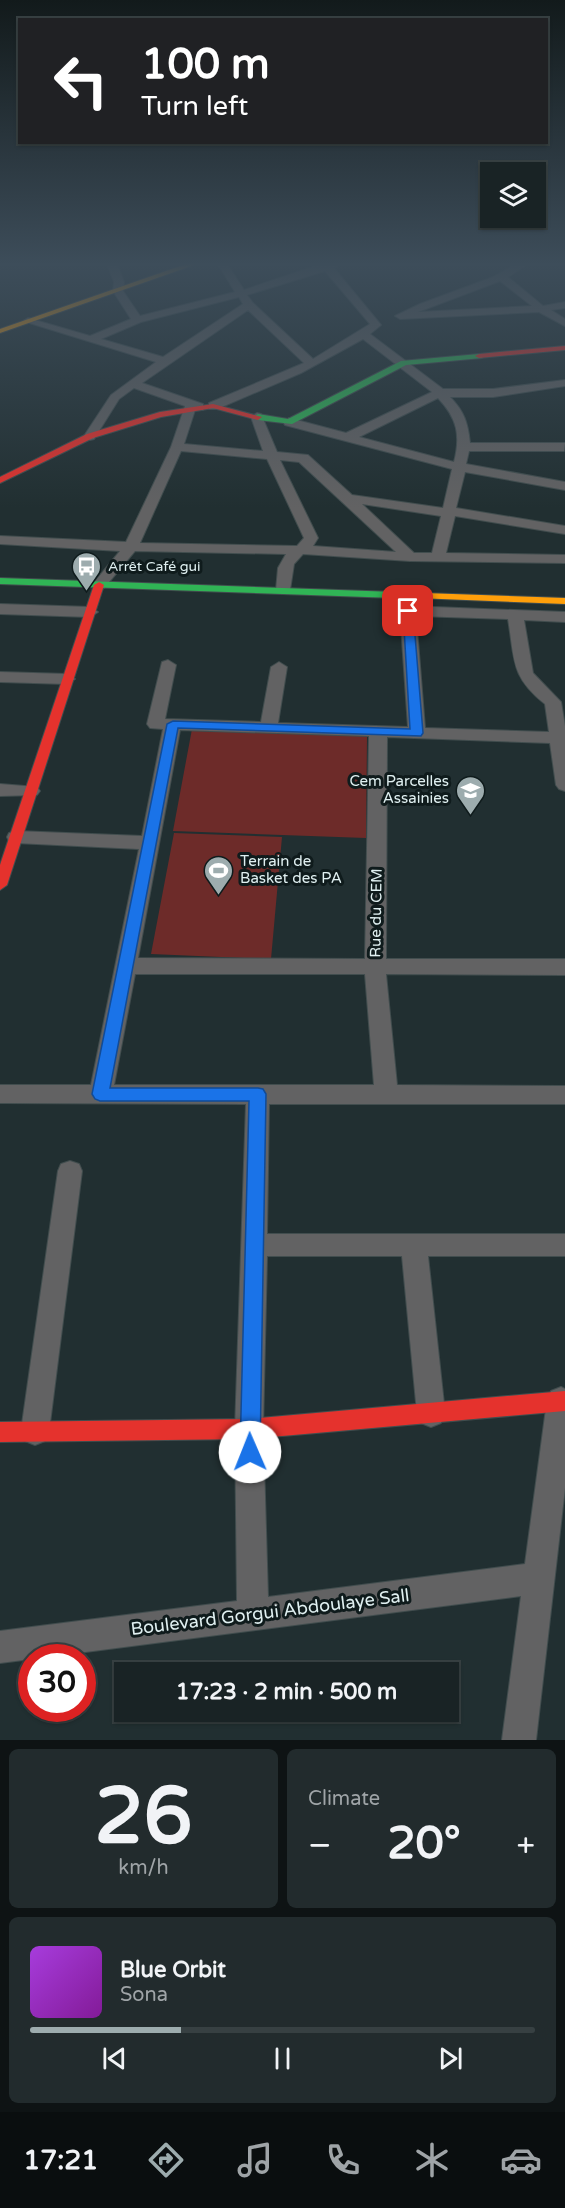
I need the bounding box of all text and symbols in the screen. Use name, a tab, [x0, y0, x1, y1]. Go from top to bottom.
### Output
text: 100 m	[141, 39, 270, 90]
icon: left	[42, 42, 120, 120]
text: Turn left	[141, 90, 248, 123]
map controls	[480, 162, 546, 228]
button: layers	[480, 162, 546, 228]
bus stop icon: Arrêt Café gui	[71, 550, 103, 592]
place label: Arrêt Café gui	[108, 558, 201, 575]
pin	[382, 585, 433, 636]
icon: arrive	[391, 594, 424, 627]
place label: Cem Parcelles Assainies	[349, 772, 449, 807]
school or university icon: Cem Parcelles Assainies	[454, 774, 486, 816]
place label: Terrain de Basket des PA	[240, 852, 342, 887]
sports icon: Terrain de Basket des PA	[203, 854, 235, 896]
street label: Rue du CEM	[366, 868, 386, 958]
position arrow	[218, 1420, 282, 1484]
street label: Boulevard Gorgui Abdoulaye Sall	[129, 1584, 411, 1640]
speed limit sign: 30	[18, 1644, 96, 1722]
text: 17:23 · 2 min · 500 m	[176, 1679, 397, 1705]
text: 26	[95, 1770, 192, 1864]
text: Climate	[308, 1787, 380, 1811]
text: 20°	[387, 1817, 461, 1871]
text: −	[308, 1826, 332, 1865]
text: +	[516, 1826, 535, 1865]
text: km/h	[118, 1856, 169, 1880]
text: Blue Orbit	[120, 1957, 226, 1983]
text: Sona	[120, 1983, 168, 2007]
icon: previous	[98, 2042, 131, 2075]
icon: pause	[266, 2042, 299, 2075]
icon: next	[434, 2042, 467, 2075]
icon: directions	[145, 2139, 187, 2181]
icon: music	[234, 2139, 276, 2181]
icon: phone	[322, 2139, 364, 2181]
icon: climate	[411, 2139, 453, 2181]
icon: car	[500, 2139, 542, 2181]
text: 17:21	[23, 2144, 98, 2177]

